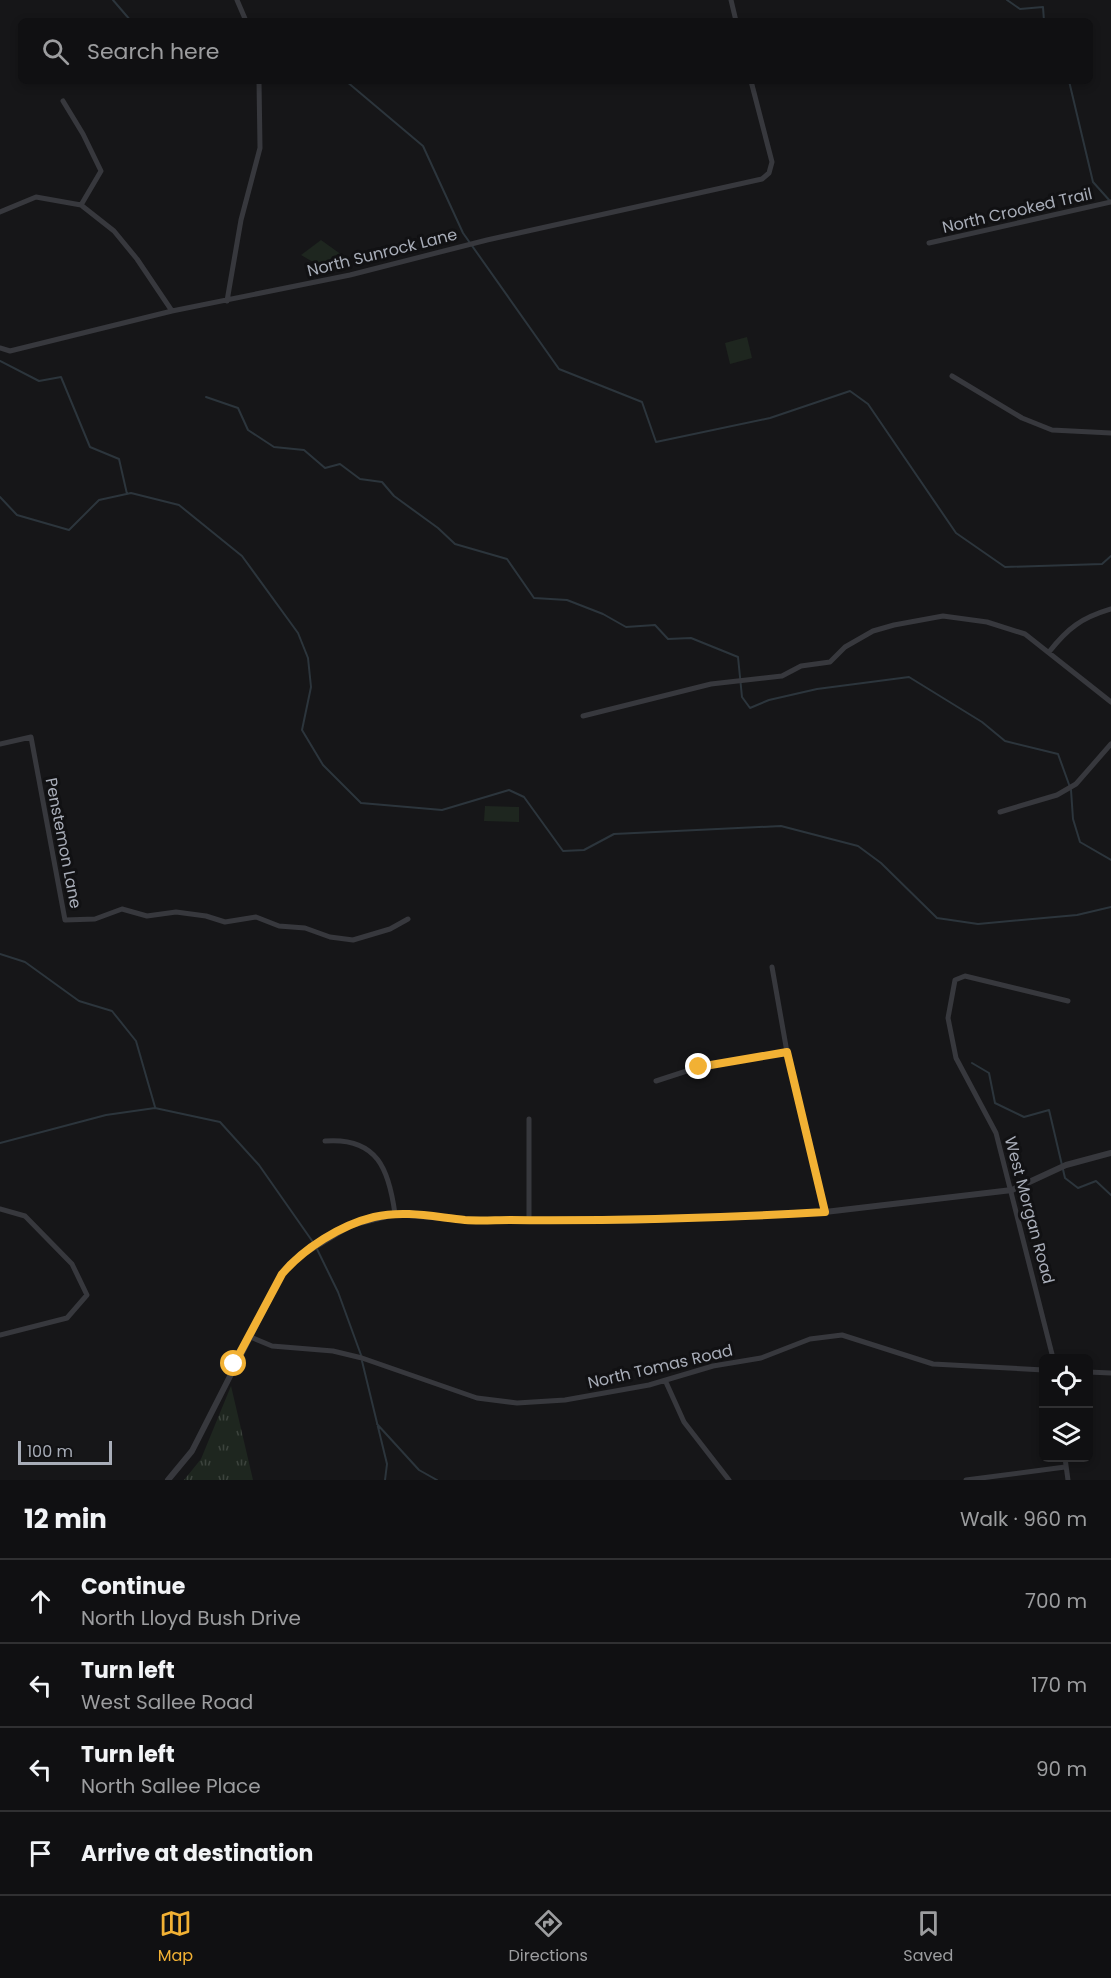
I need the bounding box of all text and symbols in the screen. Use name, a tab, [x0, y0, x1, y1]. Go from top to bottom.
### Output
search box	[18, 18, 1093, 84]
icon: search	[39, 35, 72, 68]
text: Search here	[87, 36, 220, 67]
street label: North Crooked Trail	[940, 182, 1094, 239]
street label: North Sunrock Lane	[305, 223, 460, 282]
street label: Penstemon Lane	[40, 776, 87, 910]
route end	[685, 1053, 711, 1079]
street label: West Morgan Road	[999, 1134, 1060, 1286]
street label: North Tomas Road	[585, 1339, 735, 1394]
route start	[220, 1350, 246, 1376]
map controls	[1039, 1354, 1093, 1462]
button: locate	[1039, 1354, 1093, 1408]
button: layers	[1039, 1408, 1093, 1462]
scale bar	[18, 1438, 112, 1466]
text: 100 m	[27, 1440, 73, 1463]
text: 12 min	[24, 1501, 107, 1537]
text: Walk · 960 m	[960, 1505, 1087, 1533]
text: Continue	[81, 1571, 185, 1602]
icon: ahead	[24, 1585, 57, 1618]
text: 700 m	[1025, 1587, 1087, 1615]
text: North Lloyd Bush Drive	[81, 1604, 301, 1632]
text: Turn left	[81, 1655, 175, 1686]
icon: left	[24, 1669, 57, 1702]
text: 170 m	[1031, 1671, 1087, 1699]
text: West Sallee Road	[81, 1688, 253, 1716]
text: Turn left	[81, 1739, 175, 1770]
icon: left	[24, 1753, 57, 1786]
text: 90 m	[1036, 1755, 1087, 1783]
text: North Sallee Place	[81, 1772, 261, 1800]
icon: arrive	[24, 1837, 57, 1870]
text: Arrive at destination	[81, 1838, 313, 1869]
tab: Map	[158, 1907, 193, 1968]
tab: Directions	[509, 1907, 588, 1968]
tab: Saved	[903, 1907, 953, 1968]

